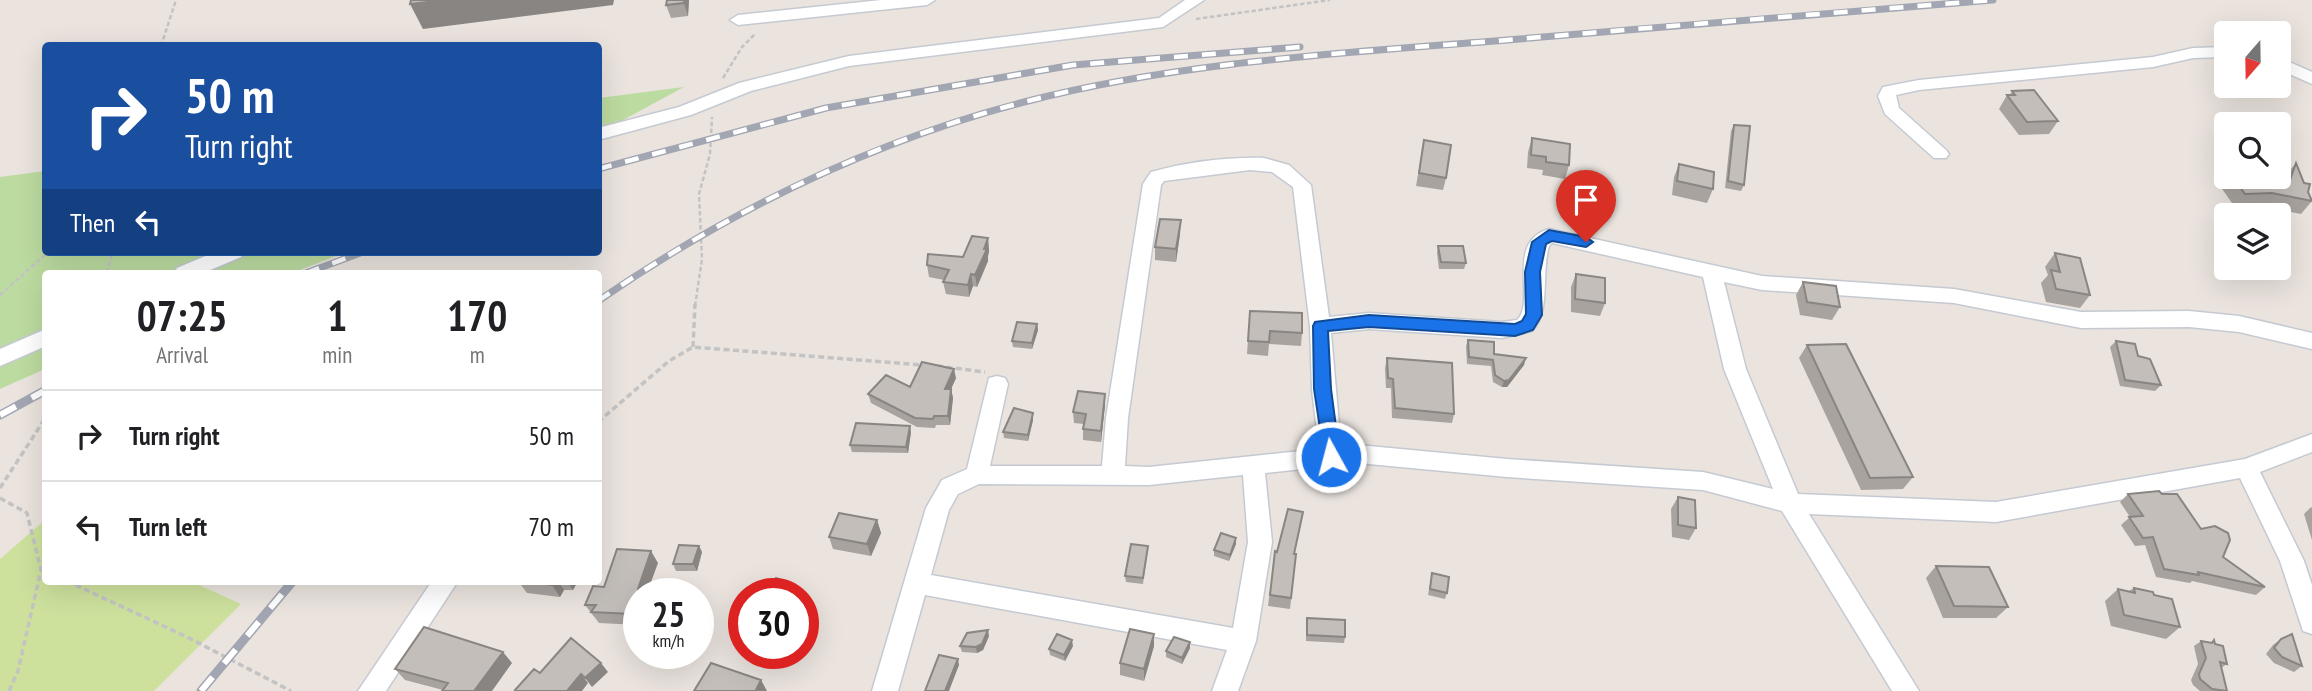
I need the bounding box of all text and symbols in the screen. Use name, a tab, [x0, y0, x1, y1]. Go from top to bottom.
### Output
north arrow	[2214, 21, 2291, 98]
map controls	[2214, 21, 2291, 280]
text: 50 m	[185, 63, 274, 127]
icon: right	[70, 70, 161, 161]
button: search	[2214, 112, 2291, 189]
text: Turn right	[185, 125, 293, 167]
pin	[1556, 170, 1616, 242]
icon: arrive	[1567, 181, 1605, 219]
icon: left	[129, 203, 167, 241]
button: layers	[2214, 203, 2291, 280]
text: Then	[70, 206, 115, 239]
text: 07:25	[137, 288, 228, 343]
text: 1	[327, 288, 347, 343]
text: 170	[447, 288, 507, 343]
text: Arrival	[156, 340, 208, 369]
text: min	[322, 340, 352, 369]
text: m	[470, 340, 485, 369]
icon: right	[70, 417, 108, 455]
text: Turn right	[129, 419, 220, 452]
text: 50 m	[528, 419, 574, 452]
position arrow	[1294, 420, 1368, 494]
icon: left	[70, 508, 108, 546]
text: Turn left	[129, 510, 207, 543]
text: 70 m	[528, 510, 574, 543]
speed limit sign: 30	[728, 578, 819, 669]
text: 25	[652, 591, 685, 637]
text: km/h	[653, 629, 684, 652]

